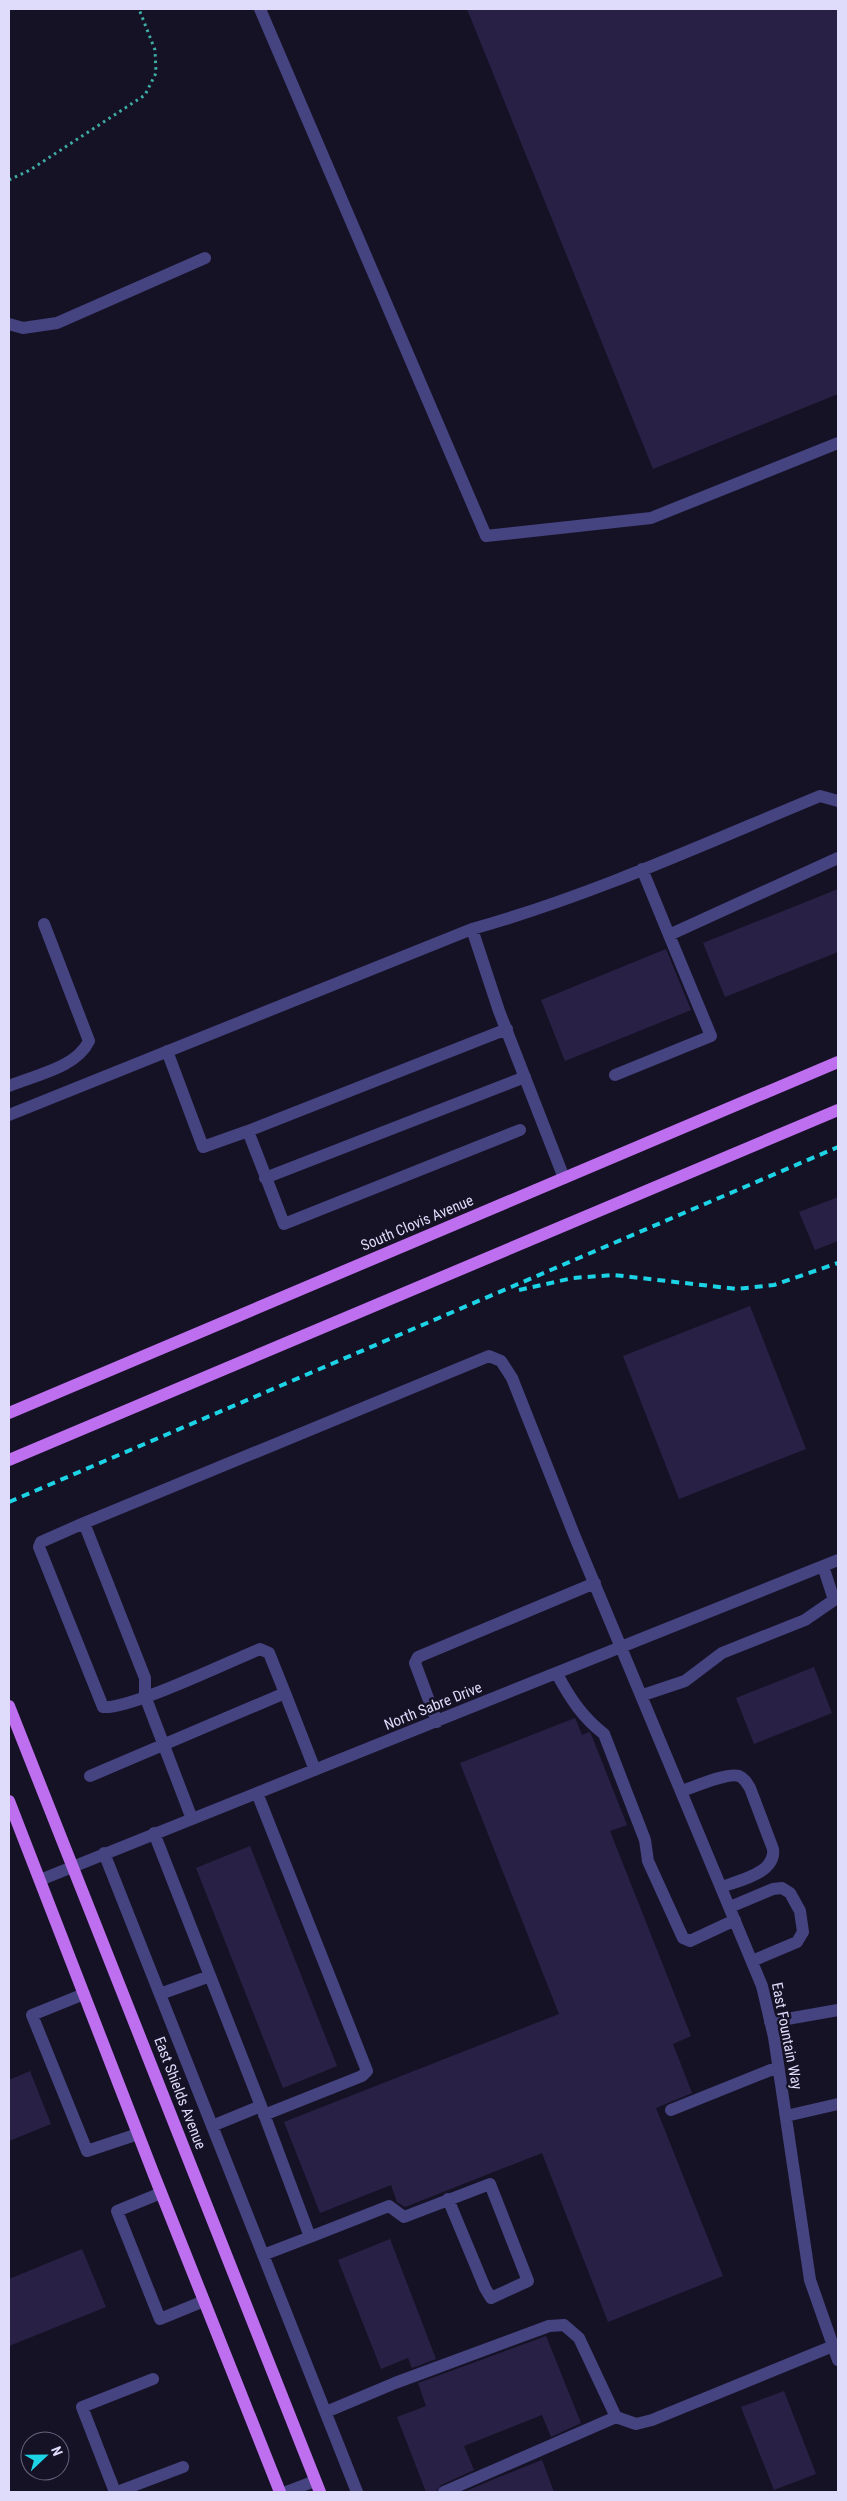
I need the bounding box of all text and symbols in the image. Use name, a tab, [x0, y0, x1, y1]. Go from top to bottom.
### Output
street label: South Clovis Avenue	[358, 1191, 476, 1255]
street label: North Sabre Drive	[381, 1678, 485, 1734]
street label: East Fountain Way	[768, 1981, 806, 2091]
street label: East Shields Avenue	[150, 2034, 210, 2152]
north arrow	[20, 2431, 70, 2481]
text: N	[48, 2444, 66, 2458]

